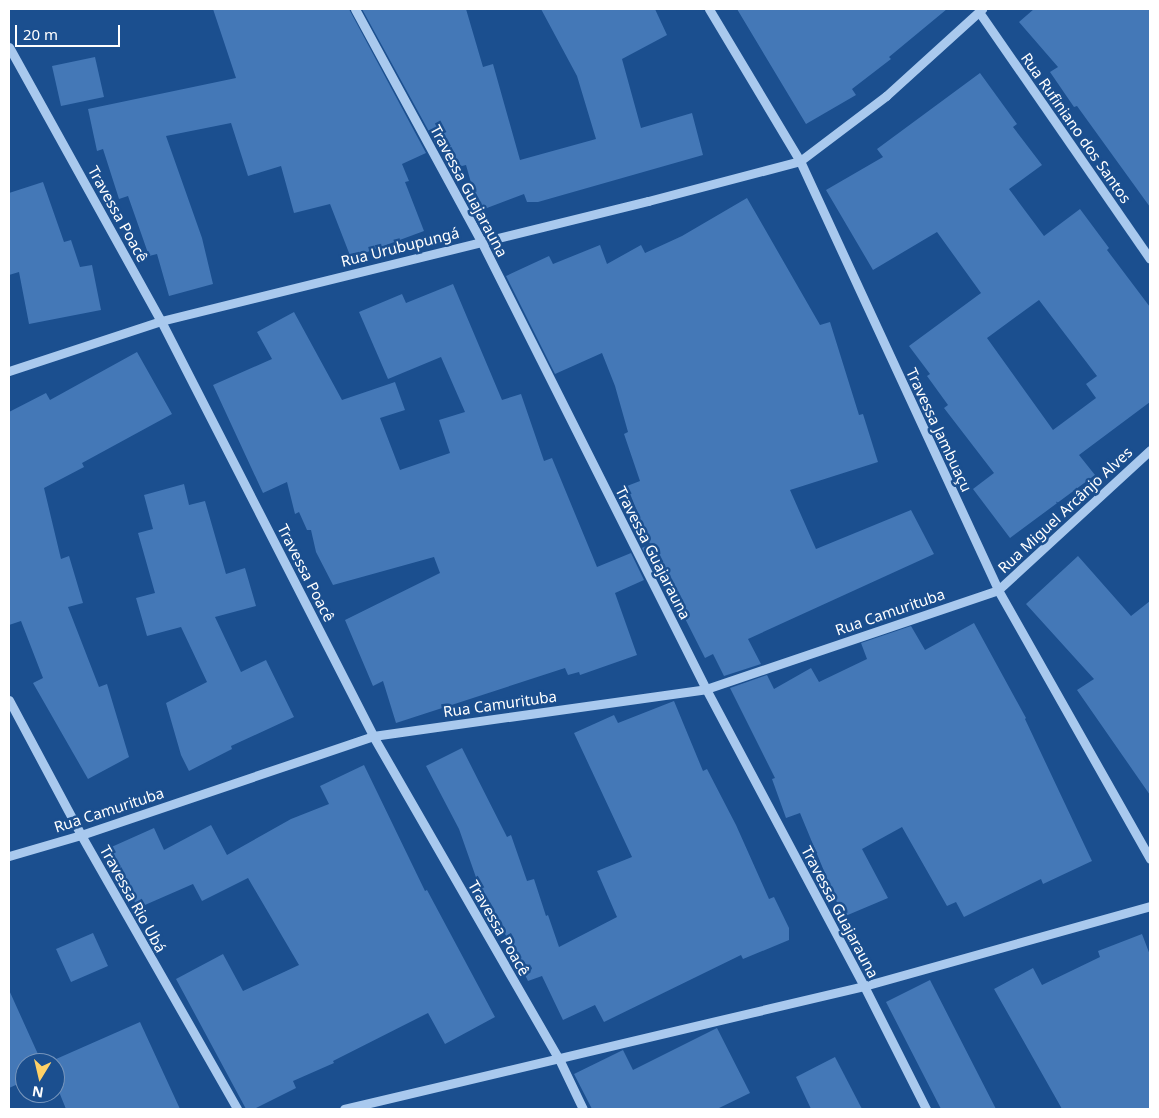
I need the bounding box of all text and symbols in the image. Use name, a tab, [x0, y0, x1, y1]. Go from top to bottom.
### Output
scale bar	[18, 15, 122, 47]
text: 20 m	[23, 24, 58, 44]
street label: Rua Rufiniano dos Santos	[1017, 49, 1135, 207]
street label: Travessa Guajarauna	[427, 122, 511, 260]
street label: Travessa Poacê	[84, 163, 152, 265]
street label: Rua Urubupungá	[339, 224, 461, 270]
street label: Travessa Jambuaçu	[902, 365, 976, 495]
street label: Rua Miguel Arcânjo Alves	[994, 443, 1136, 577]
street label: Travessa Guajarauna	[612, 484, 694, 622]
street label: Travessa Poacê	[274, 521, 338, 625]
street label: Rua Camurituba	[833, 585, 947, 639]
street label: Rua Camurituba	[442, 687, 558, 721]
street label: Rua Camurituba	[52, 784, 166, 836]
street label: Travessa Rio Ubá	[96, 842, 170, 956]
street label: Travessa Guajarauna	[798, 843, 882, 981]
street label: Travessa Poacê	[464, 877, 534, 979]
north arrow	[15, 1053, 65, 1103]
text: N	[31, 1082, 45, 1103]

